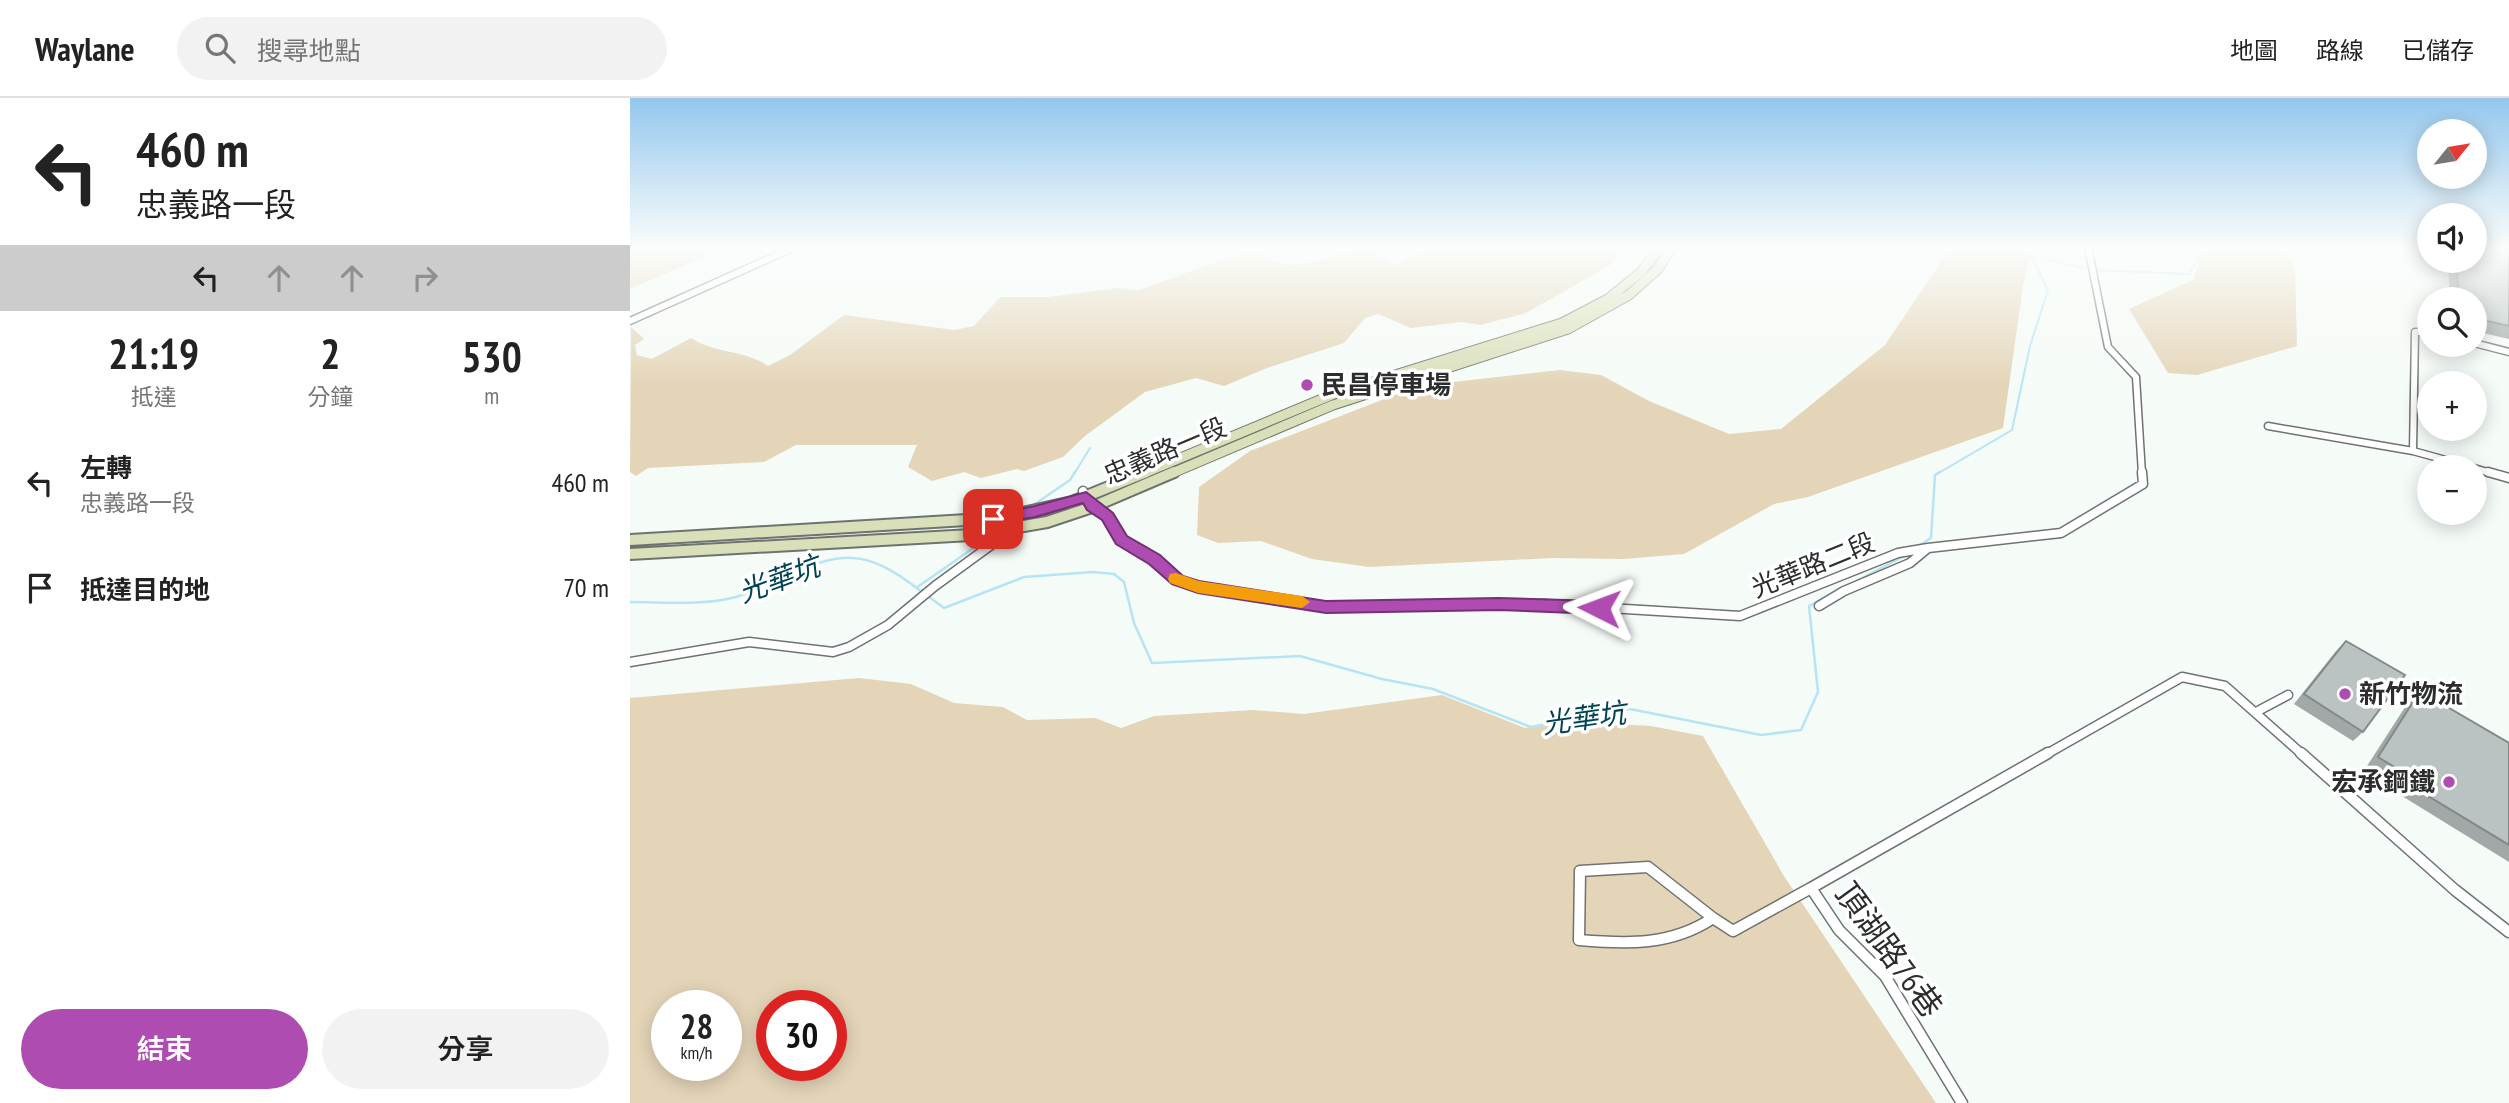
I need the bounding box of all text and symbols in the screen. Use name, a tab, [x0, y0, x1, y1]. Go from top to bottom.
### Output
search box	[177, 17, 667, 80]
text: Waylane	[35, 27, 135, 70]
icon: search	[201, 29, 239, 67]
text: 搜尋地點	[257, 34, 361, 67]
text: 地圖	[2230, 35, 2278, 66]
text: 路線	[2316, 35, 2364, 66]
text: 已儲存	[2402, 35, 2474, 66]
text: 460 m	[136, 117, 249, 181]
north arrow	[2417, 119, 2487, 189]
map controls	[2417, 119, 2487, 525]
icon: left	[21, 126, 112, 217]
text: 忠義路一段	[136, 183, 296, 225]
button: sound	[2417, 203, 2487, 273]
icon: left	[187, 259, 225, 297]
icon: ahead	[260, 259, 298, 297]
icon: ahead	[333, 259, 371, 297]
icon: right	[406, 259, 444, 297]
button: search	[2417, 287, 2487, 357]
text: 21:19	[108, 326, 199, 381]
text: 2	[320, 326, 340, 381]
text: 530	[462, 329, 522, 384]
place label: 民昌停車場	[1321, 368, 1451, 401]
button: +	[2417, 371, 2487, 441]
marker: 民昌停車場	[1299, 377, 1315, 393]
text: m	[484, 381, 499, 410]
text: 抵達	[131, 382, 177, 411]
text: 分鐘	[307, 382, 353, 411]
street label: 忠義路一段	[1099, 410, 1231, 491]
text: 左轉	[80, 451, 132, 484]
button: −	[2417, 455, 2487, 525]
icon: left	[21, 464, 59, 502]
text: 460 m	[551, 466, 609, 499]
text: 忠義路一段	[80, 488, 195, 517]
pin	[963, 489, 1023, 549]
icon: arrive	[974, 500, 1012, 538]
street label: 光華路二段	[1746, 525, 1879, 604]
water label: 光華坑	[733, 545, 828, 610]
icon: arrive	[21, 569, 59, 607]
text: 70 m	[563, 571, 609, 604]
position arrow	[1562, 571, 1636, 645]
text: 抵達目的地	[80, 573, 210, 606]
place label: 新竹物流	[2359, 677, 2463, 710]
marker: 新竹物流	[2337, 686, 2353, 702]
water label: 光華坑	[1540, 693, 1632, 742]
place label: 宏承鋼鐵	[2331, 765, 2435, 798]
marker: 宏承鋼鐵	[2441, 774, 2457, 790]
street label: 頂湖路76巷	[1827, 874, 1953, 1025]
speed limit sign: 30	[756, 990, 847, 1081]
text: 28	[680, 1003, 713, 1049]
button: 結束	[21, 1009, 308, 1089]
button: 分享	[322, 1009, 609, 1089]
text: km/h	[681, 1041, 712, 1064]

